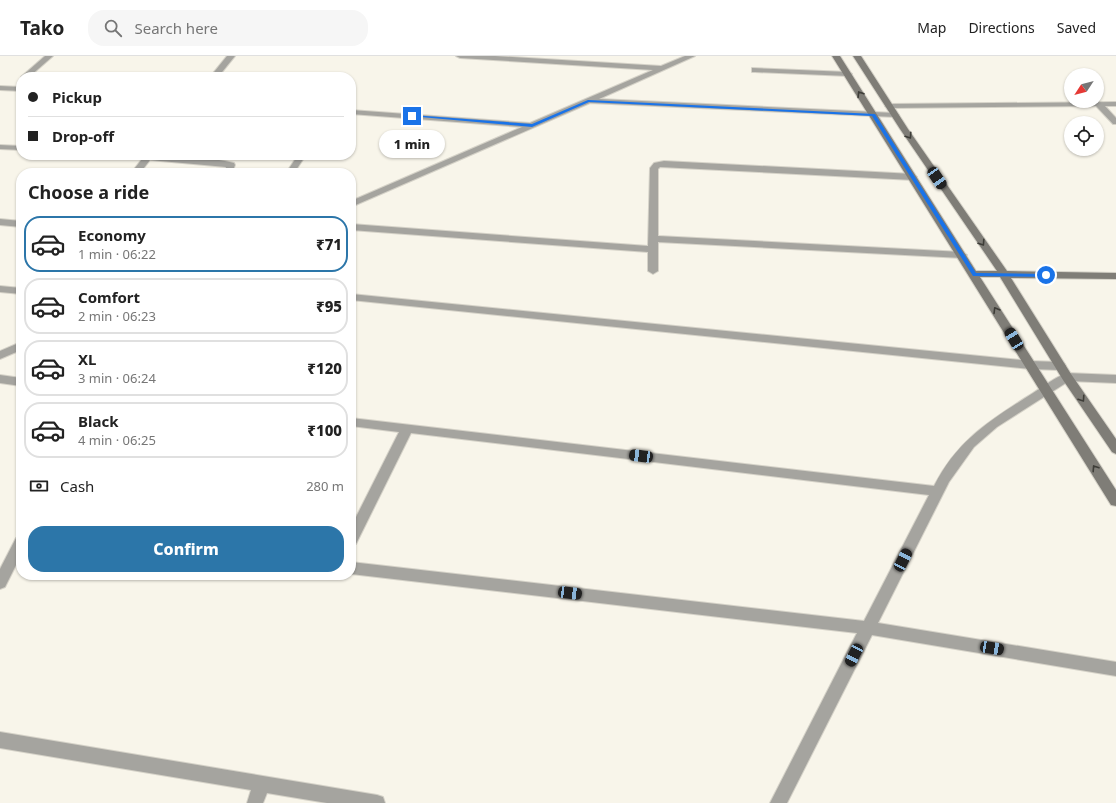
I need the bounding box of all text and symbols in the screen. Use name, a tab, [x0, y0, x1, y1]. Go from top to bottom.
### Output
search box	[88, 10, 368, 46]
text: Tako	[20, 15, 64, 41]
icon: search	[102, 17, 124, 39]
text: Search here	[134, 18, 218, 38]
text: Map	[917, 18, 946, 37]
text: Directions	[968, 18, 1035, 37]
text: Saved	[1057, 18, 1096, 37]
north arrow	[1064, 68, 1104, 108]
map controls	[1064, 68, 1104, 156]
text: Pickup	[52, 87, 102, 107]
one-way arrow	[858, 91, 865, 98]
route end	[403, 107, 421, 125]
button: locate	[1064, 116, 1104, 156]
text: Drop-off	[52, 126, 114, 146]
callout: 1 min	[379, 130, 445, 158]
one-way arrow	[904, 131, 911, 138]
text: 1 min	[394, 135, 430, 153]
car	[925, 165, 949, 191]
text: Choose a ride	[28, 180, 149, 204]
text: Economy	[78, 225, 146, 245]
icon: car	[30, 226, 66, 262]
text: ₹71	[316, 234, 342, 254]
one-way arrow	[977, 239, 985, 246]
text: 1 min · 06:22	[78, 245, 156, 263]
route start	[1037, 266, 1055, 284]
text: Comfort	[78, 287, 140, 307]
icon: car	[30, 288, 66, 324]
text: ₹95	[316, 296, 342, 316]
text: 2 min · 06:23	[78, 307, 156, 325]
one-way arrow	[994, 307, 1001, 314]
car	[1003, 326, 1025, 352]
text: XL	[78, 349, 96, 369]
icon: car	[30, 350, 66, 386]
text: ₹120	[307, 358, 342, 378]
text: 3 min · 06:24	[78, 369, 156, 387]
one-way arrow	[1078, 395, 1085, 402]
text: Black	[78, 411, 118, 431]
icon: car	[30, 412, 66, 448]
text: ₹100	[307, 420, 342, 440]
text: 4 min · 06:25	[78, 431, 156, 449]
car	[628, 449, 654, 463]
one-way arrow	[1092, 465, 1100, 472]
icon: cash	[28, 475, 50, 497]
text: Cash	[60, 476, 94, 496]
text: 280 m	[306, 477, 344, 495]
button: Confirm	[28, 526, 344, 572]
car	[892, 547, 914, 573]
car	[557, 586, 583, 600]
car	[979, 640, 1005, 656]
car	[843, 642, 865, 668]

